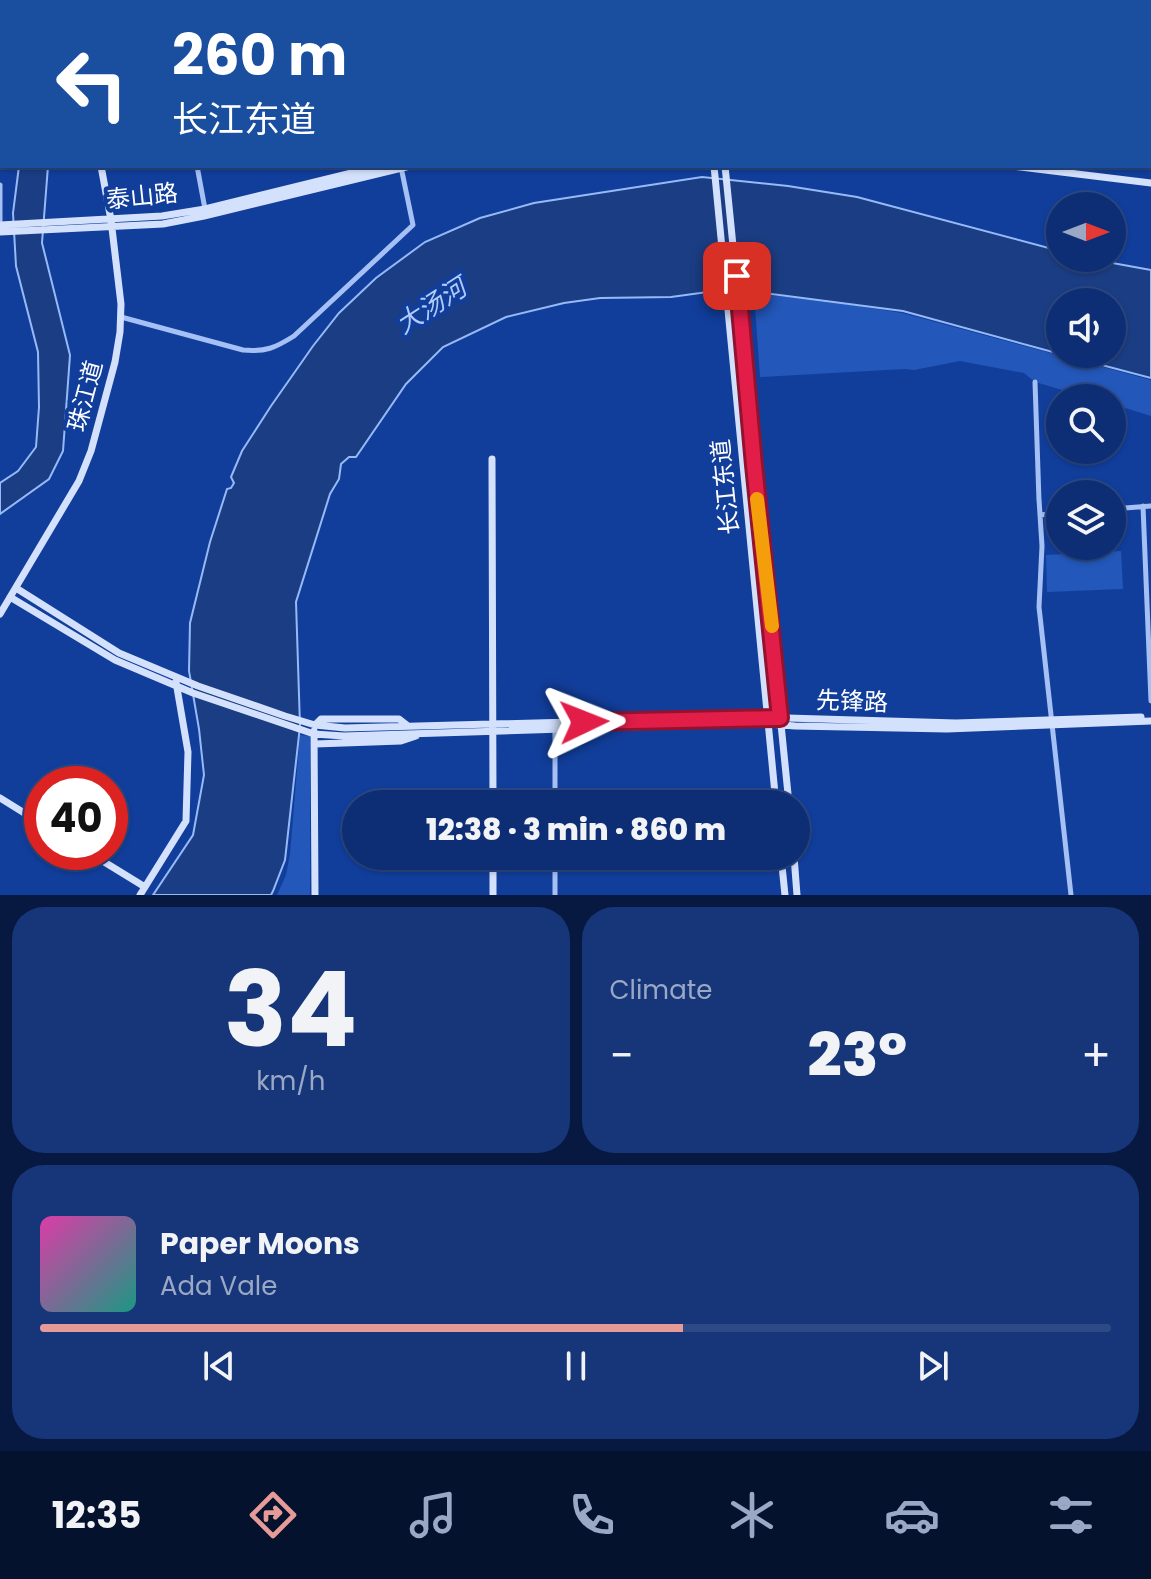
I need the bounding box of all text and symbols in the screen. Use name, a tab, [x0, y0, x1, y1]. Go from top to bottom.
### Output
text: 260 m	[172, 16, 347, 95]
icon: left	[40, 32, 144, 136]
text: 长江东道	[172, 94, 316, 145]
street label: 泰山路	[104, 176, 180, 216]
north arrow	[1046, 192, 1126, 272]
map controls	[1046, 192, 1126, 560]
pin	[703, 242, 771, 310]
icon: arrive	[715, 254, 759, 298]
water label: 大汤河	[388, 267, 478, 342]
button: sound	[1046, 288, 1126, 368]
street label: 珠江道	[60, 357, 110, 435]
button: search	[1046, 384, 1126, 464]
street label: 长江东道	[704, 438, 746, 536]
button: layers	[1046, 480, 1126, 560]
position arrow	[542, 680, 626, 764]
street label: 先锋路	[815, 683, 889, 719]
speed limit sign: 40	[24, 766, 128, 870]
text: 12:38 · 3 min · 860 m	[426, 808, 726, 851]
text: 34	[224, 937, 357, 1082]
text: Climate	[610, 972, 712, 1008]
text: 23°	[808, 1013, 907, 1097]
text: −	[610, 1025, 634, 1086]
text: +	[1081, 1025, 1111, 1086]
text: km/h	[256, 1063, 325, 1099]
text: Paper Moons	[160, 1222, 360, 1265]
text: Ada Vale	[160, 1268, 277, 1304]
icon: previous	[197, 1344, 241, 1388]
icon: pause	[554, 1344, 598, 1388]
icon: next	[911, 1344, 955, 1388]
icon: directions	[245, 1487, 301, 1543]
icon: music	[405, 1487, 461, 1543]
icon: phone	[564, 1487, 620, 1543]
icon: climate	[724, 1487, 780, 1543]
icon: car	[884, 1487, 940, 1543]
icon: filters	[1043, 1487, 1099, 1543]
text: 12:35	[52, 1490, 141, 1541]

